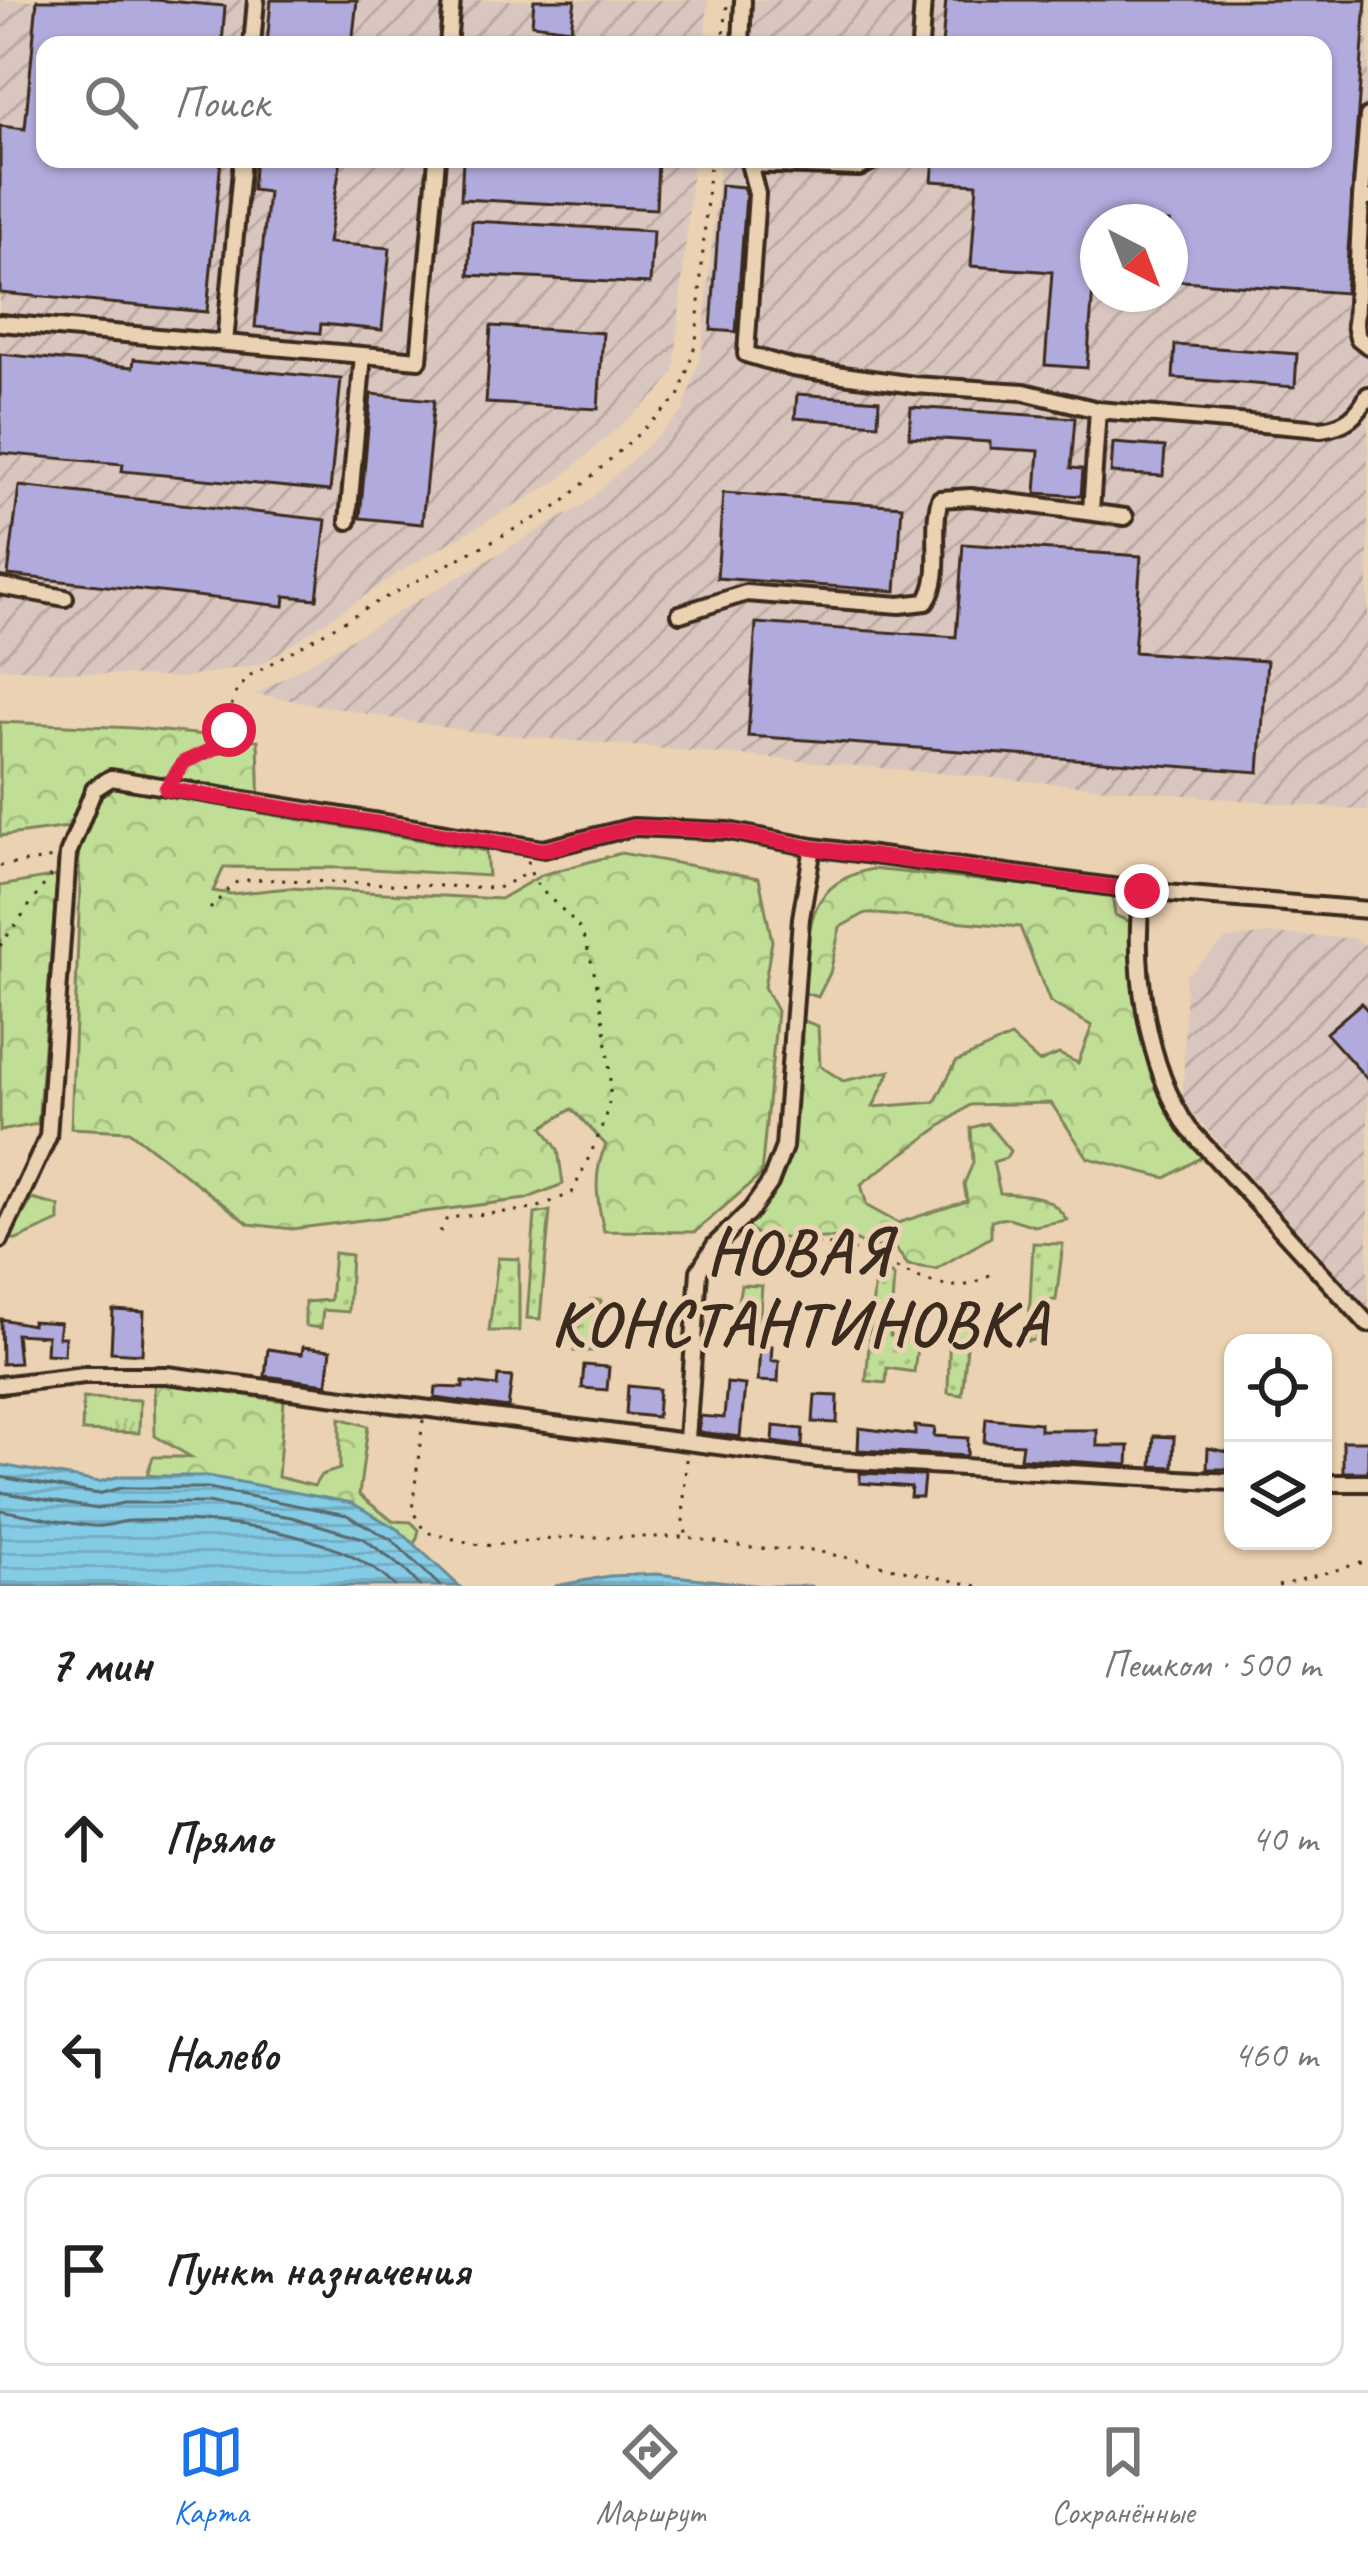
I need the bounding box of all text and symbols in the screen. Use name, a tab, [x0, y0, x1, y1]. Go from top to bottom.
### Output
search box	[36, 36, 1332, 168]
icon: search	[78, 69, 144, 135]
text: Поиск	[174, 74, 269, 131]
north arrow	[1080, 204, 1188, 312]
route start	[202, 703, 256, 757]
route end	[1115, 864, 1169, 918]
district label: НОВАЯ КОНСТАНТИНОВКА	[551, 1212, 1050, 1363]
map controls	[1224, 1334, 1332, 1550]
button: locate	[1224, 1334, 1332, 1442]
button: layers	[1224, 1442, 1332, 1550]
text: 7 мин	[48, 1632, 151, 1696]
text: Пешком · 500 m	[1102, 1640, 1320, 1689]
icon: ahead	[51, 1805, 117, 1871]
text: Прямо	[165, 1810, 272, 1867]
text: 40 m	[1251, 1814, 1317, 1863]
icon: left	[51, 2021, 117, 2087]
text: Налево	[165, 2026, 279, 2083]
text: 460 m	[1233, 2030, 1317, 2079]
icon: arrive	[51, 2237, 117, 2303]
text: Пункт назначения	[165, 2242, 470, 2299]
tab: Карта	[173, 2419, 249, 2533]
tab: Маршрут	[596, 2419, 705, 2533]
tab: Сохранённые	[1051, 2419, 1195, 2533]

